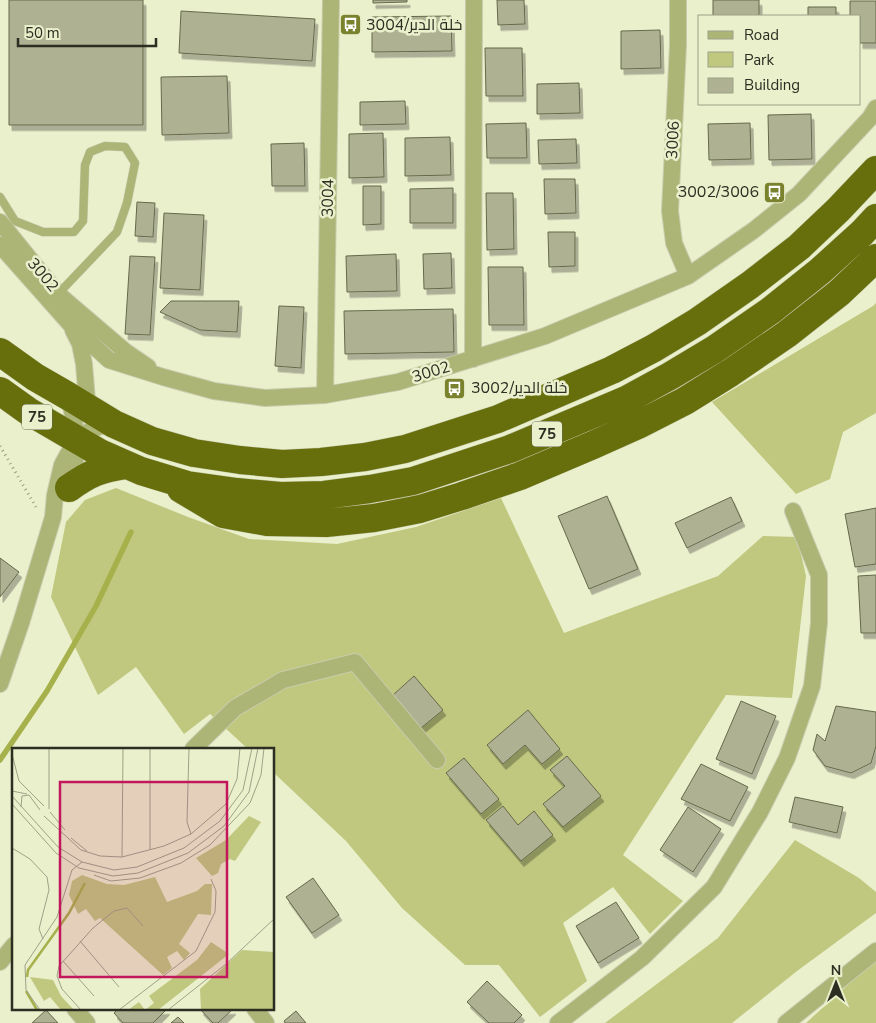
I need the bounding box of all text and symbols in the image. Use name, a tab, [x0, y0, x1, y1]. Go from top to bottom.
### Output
bus stop icon: خلة الدير/3004	[338, 13, 362, 37]
place label: خلة الدير/3004	[366, 14, 462, 36]
scale bar	[18, 15, 155, 47]
legend	[698, 15, 861, 105]
text: 50 m	[25, 23, 60, 43]
text: Road	[744, 25, 779, 45]
text: Park	[744, 50, 774, 70]
text: Building	[744, 75, 800, 95]
street label: 3006	[661, 120, 685, 160]
street label: 3004	[317, 178, 339, 217]
bus stop icon: 3002/3006	[763, 180, 787, 204]
place label: 3002/3006	[678, 181, 759, 203]
street label: 3002	[22, 253, 64, 297]
street label: 3002	[409, 356, 453, 388]
bus stop icon: خلة الدير/3002	[443, 376, 467, 400]
place label: خلة الدير/3002	[471, 377, 567, 399]
road number: 75	[22, 404, 52, 430]
road number: 75	[532, 422, 562, 446]
inset map	[12, 748, 275, 1010]
north arrow	[811, 958, 861, 1008]
text: N	[831, 961, 841, 980]

